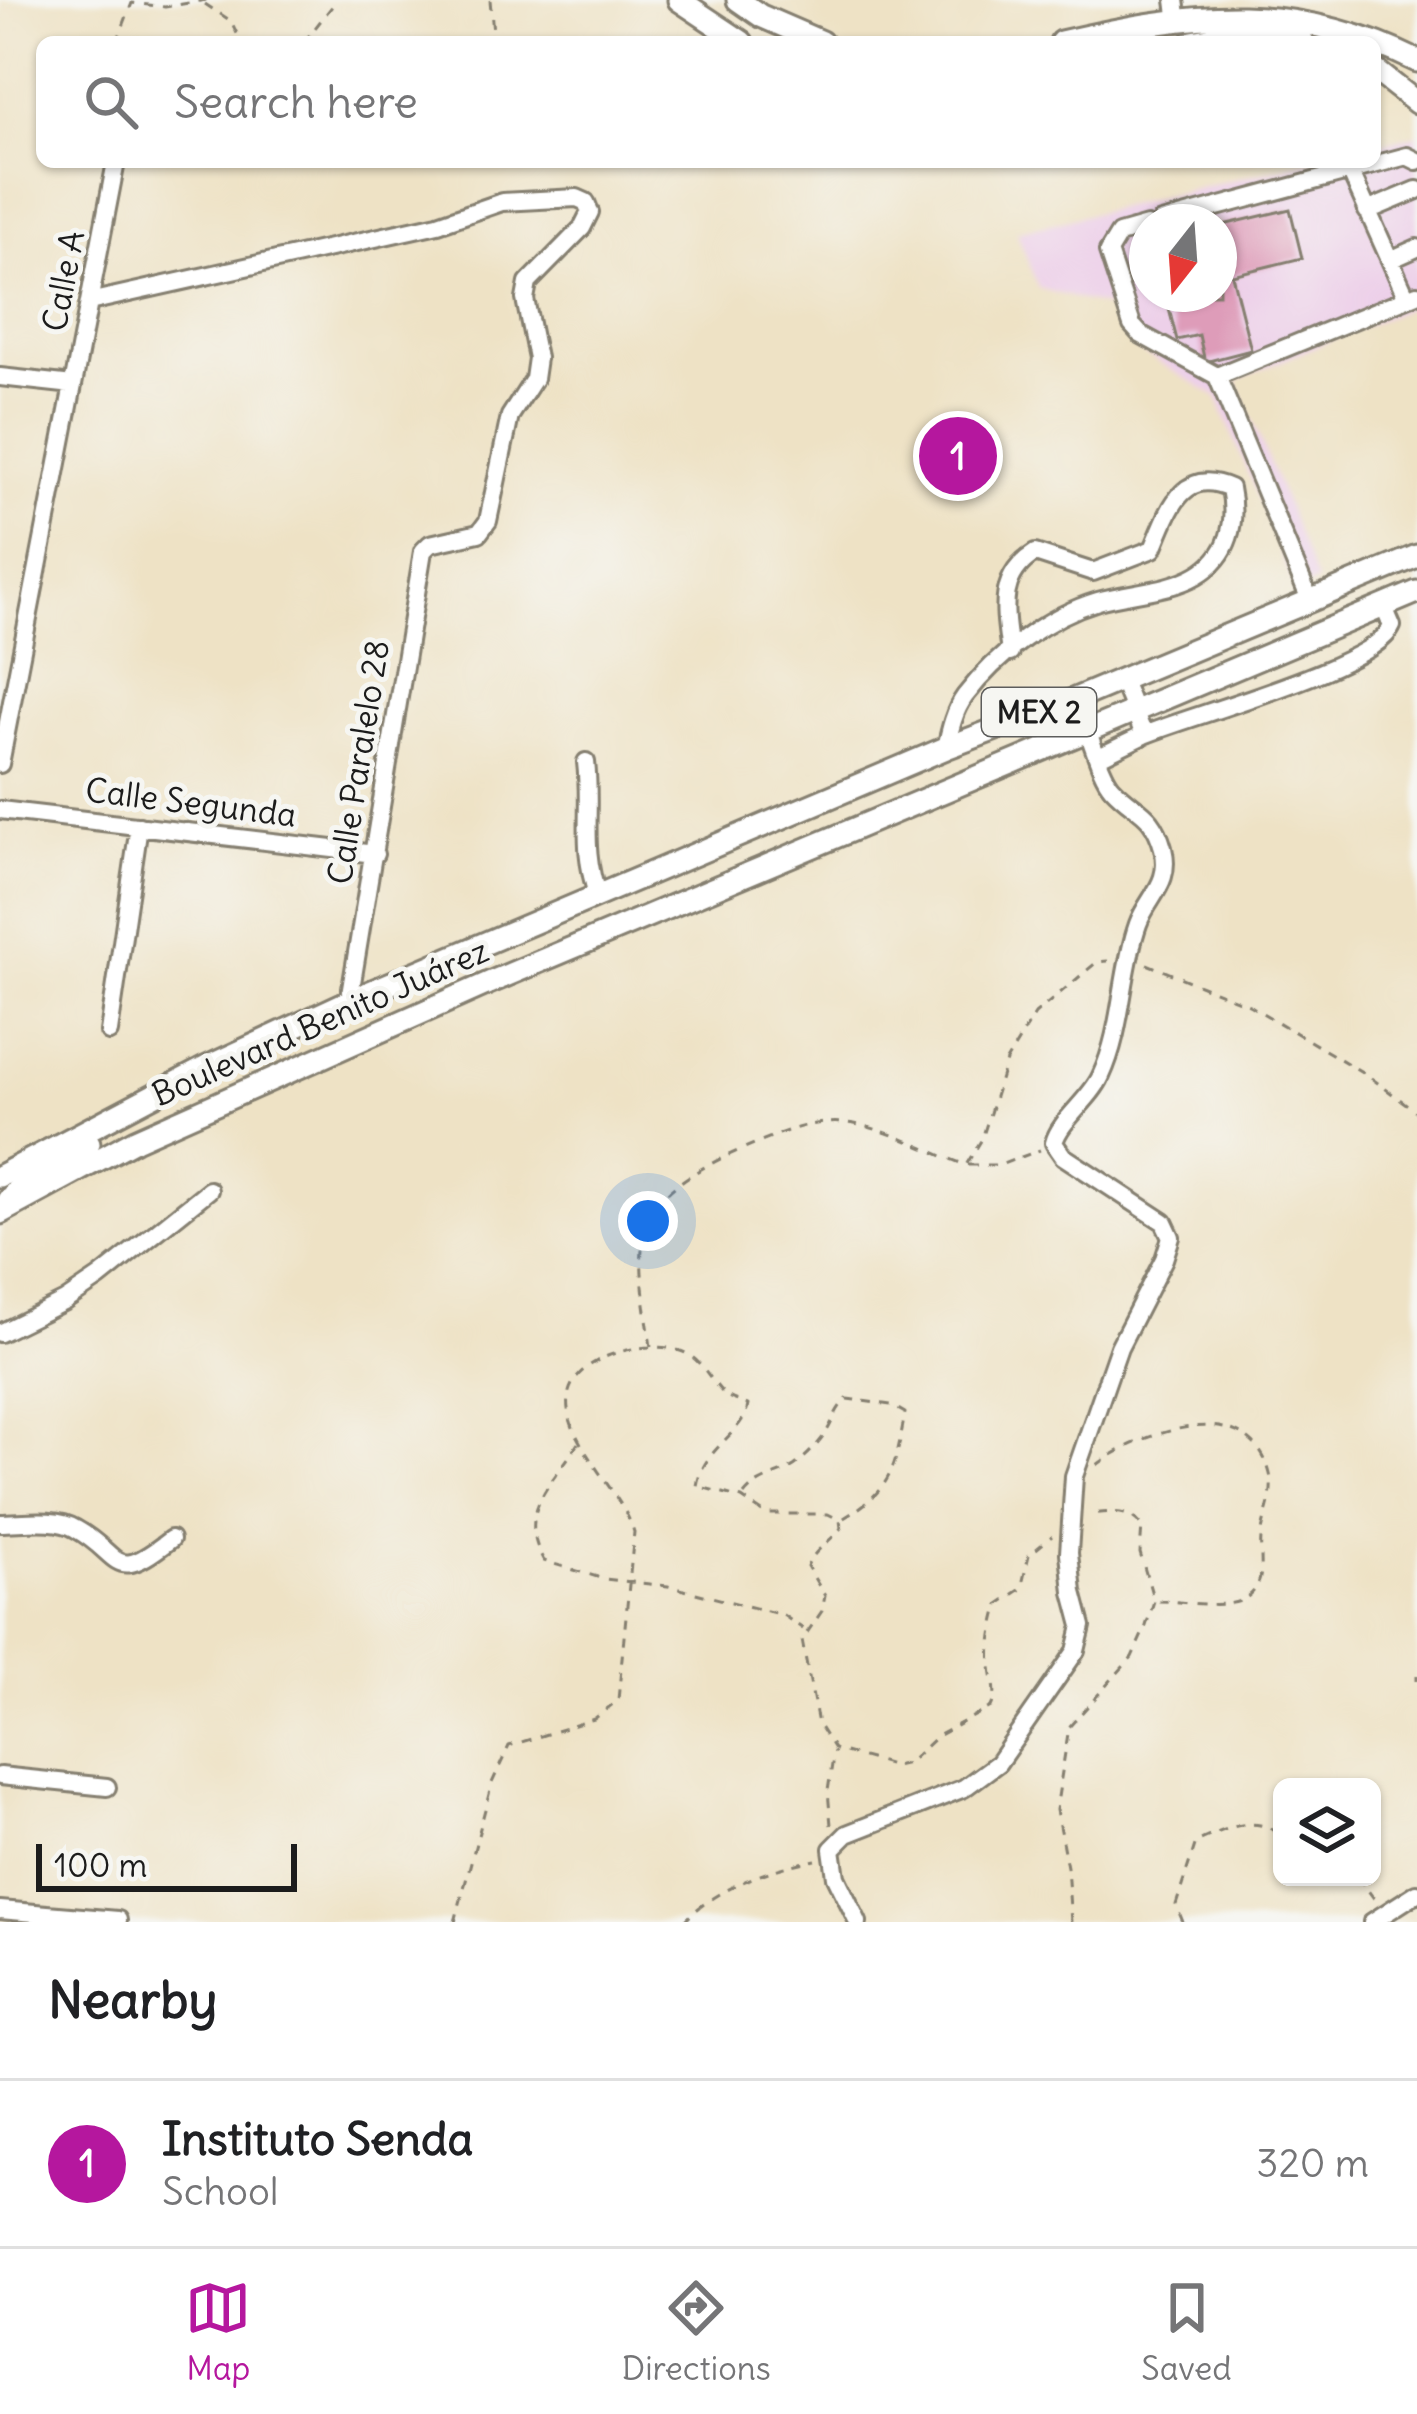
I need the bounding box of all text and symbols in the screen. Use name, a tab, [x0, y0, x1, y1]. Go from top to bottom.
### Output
search box	[36, 36, 1381, 168]
icon: search	[78, 69, 144, 135]
text: Search here	[174, 74, 418, 130]
north arrow	[1129, 204, 1237, 312]
street label: Calle A	[33, 227, 93, 335]
pin: 1	[919, 411, 997, 501]
street label: Calle Paralelo 28	[318, 637, 398, 887]
road number: MEX 2	[982, 688, 1096, 736]
street label: Calle Segunda	[83, 768, 299, 836]
street label: Boulevard Benito Juárez	[145, 929, 495, 1115]
your location	[618, 1191, 678, 1251]
map controls	[1273, 1778, 1381, 1886]
button: layers	[1273, 1778, 1381, 1886]
scale bar	[36, 1838, 297, 1891]
text: 100 m	[54, 1844, 147, 1886]
text: Nearby	[48, 1968, 217, 2032]
text: Instituto Senda	[162, 2111, 473, 2167]
text: 1	[79, 2139, 95, 2188]
text: 320 m	[1256, 2139, 1369, 2188]
text: School	[162, 2167, 279, 2216]
tab: Map	[185, 2275, 251, 2389]
tab: Directions	[622, 2275, 771, 2389]
tab: Saved	[1141, 2275, 1232, 2389]

